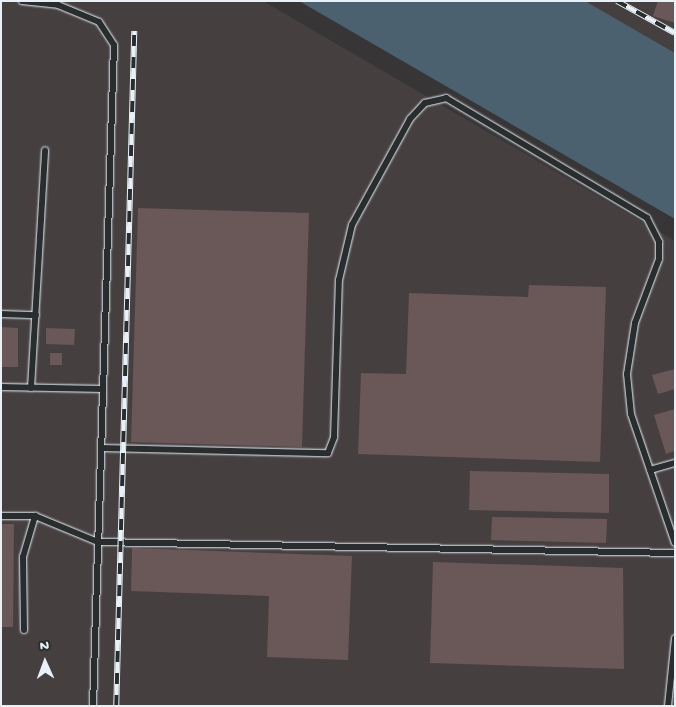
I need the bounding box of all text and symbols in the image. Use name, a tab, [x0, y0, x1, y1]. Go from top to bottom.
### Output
north arrow	[20, 637, 70, 687]
text: N	[40, 638, 49, 655]

